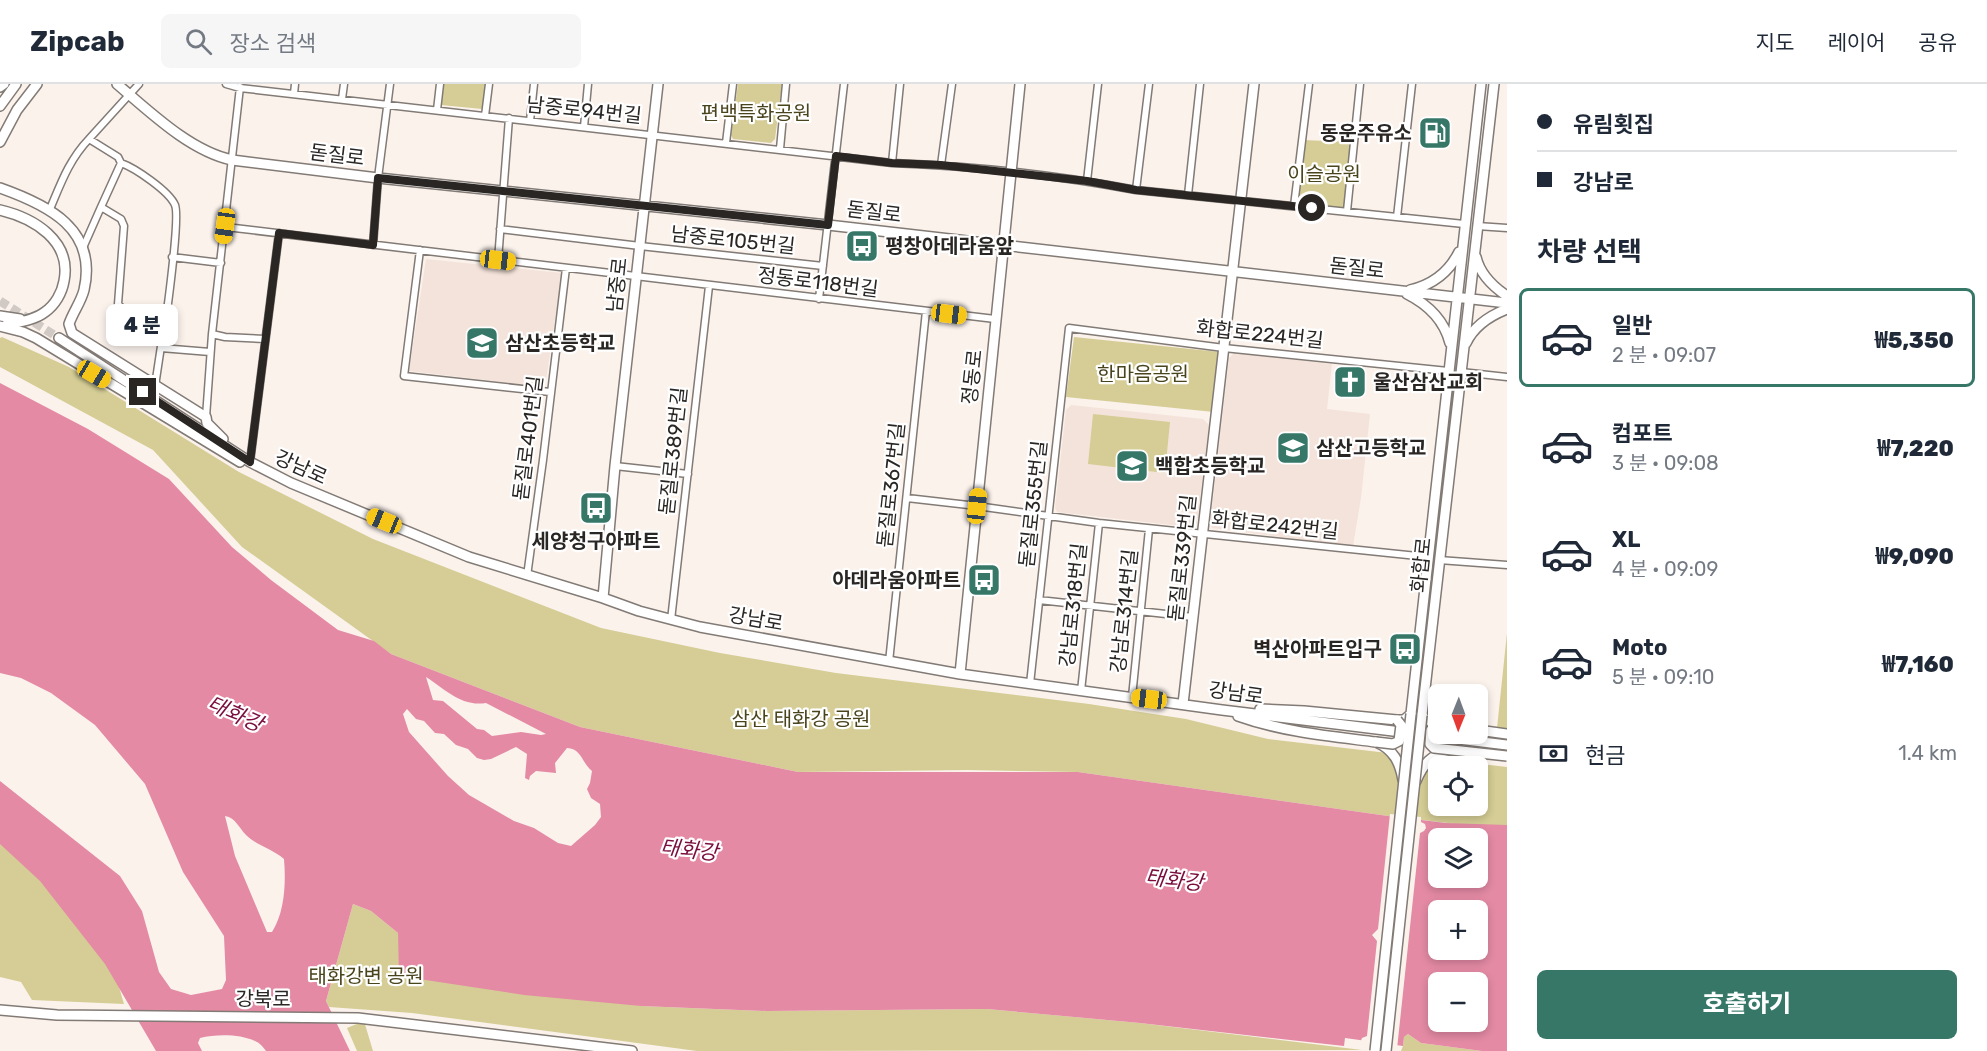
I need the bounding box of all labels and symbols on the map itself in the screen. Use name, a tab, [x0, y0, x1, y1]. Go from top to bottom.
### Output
street label: 남중로94번길	[525, 92, 643, 128]
park label: 편백특화공원	[701, 101, 811, 125]
fuel station icon: 동운주유소	[1417, 115, 1453, 151]
place label: 동운주유소	[1320, 121, 1412, 145]
street label: 돋질로	[308, 140, 366, 170]
park label: 이슬공원	[1287, 162, 1361, 186]
route start	[1298, 194, 1325, 221]
street label: 돋질로	[845, 197, 903, 227]
car	[214, 207, 236, 245]
street label: 남중로105번길	[670, 222, 796, 258]
bus stop icon: 평창아데라움앞	[844, 228, 880, 264]
place label: 평창아데라움앞	[885, 234, 1014, 258]
car	[479, 249, 517, 271]
street label: 돋질로	[1328, 253, 1386, 283]
street label: 남중로	[602, 256, 632, 314]
street label: 정동로118번길	[756, 263, 880, 301]
car	[930, 303, 968, 325]
callout: 4 분	[107, 305, 179, 347]
street label: 화합로224번길	[1195, 315, 1325, 353]
school or university icon: 삼산초등학교	[464, 325, 500, 361]
place label: 삼산초등학교	[505, 331, 615, 355]
street label: 정동로	[957, 348, 987, 406]
car	[74, 357, 114, 391]
park label: 한마음공원	[1097, 362, 1189, 386]
church icon: 울산삼산교회	[1332, 364, 1368, 400]
place label: 울산삼산교회	[1373, 370, 1483, 394]
street label: 돋질로401번길	[508, 374, 548, 502]
route end	[129, 378, 156, 405]
street label: 돋질로389번길	[654, 386, 692, 516]
street label: 돋질로367번길	[872, 421, 910, 549]
school or university icon: 삼산고등학교	[1275, 430, 1311, 466]
place label: 삼산고등학교	[1316, 436, 1426, 460]
street label: 돋질로355번길	[1014, 439, 1052, 569]
street label: 강남로	[271, 445, 331, 489]
school or university icon: 백합초등학교	[1114, 448, 1150, 484]
place label: 백합초등학교	[1155, 454, 1265, 478]
car	[966, 487, 988, 525]
bus stop icon: 세양청구아파트	[578, 490, 614, 526]
street label: 돋질로339번길	[1163, 493, 1201, 623]
car	[364, 506, 404, 536]
street label: 화합로242번길	[1210, 506, 1340, 544]
place label: 세양청구아파트	[532, 529, 660, 553]
street label: 화합로	[1406, 536, 1436, 594]
street label: 강남로318번길	[1055, 542, 1091, 668]
street label: 강남로314번길	[1106, 548, 1142, 674]
bus stop icon: 아데라움아파트	[966, 562, 1002, 598]
place label: 아데라움아파트	[832, 568, 961, 592]
street label: 강남로	[727, 602, 785, 636]
bus stop icon: 벽산아파트입구	[1387, 631, 1423, 667]
place label: 벽산아파트입구	[1253, 637, 1382, 661]
street label: 강남로	[1207, 677, 1265, 709]
north arrow	[1428, 684, 1488, 744]
car	[1130, 688, 1168, 710]
water label: 태화강	[204, 690, 269, 738]
park label: 삼산 태화강 공원	[732, 707, 870, 731]
water label: 태화강	[659, 834, 722, 865]
water label: 태화강	[1144, 864, 1207, 896]
park label: 태화강변 공원	[308, 964, 424, 988]
street label: 강북로	[235, 987, 291, 1011]

